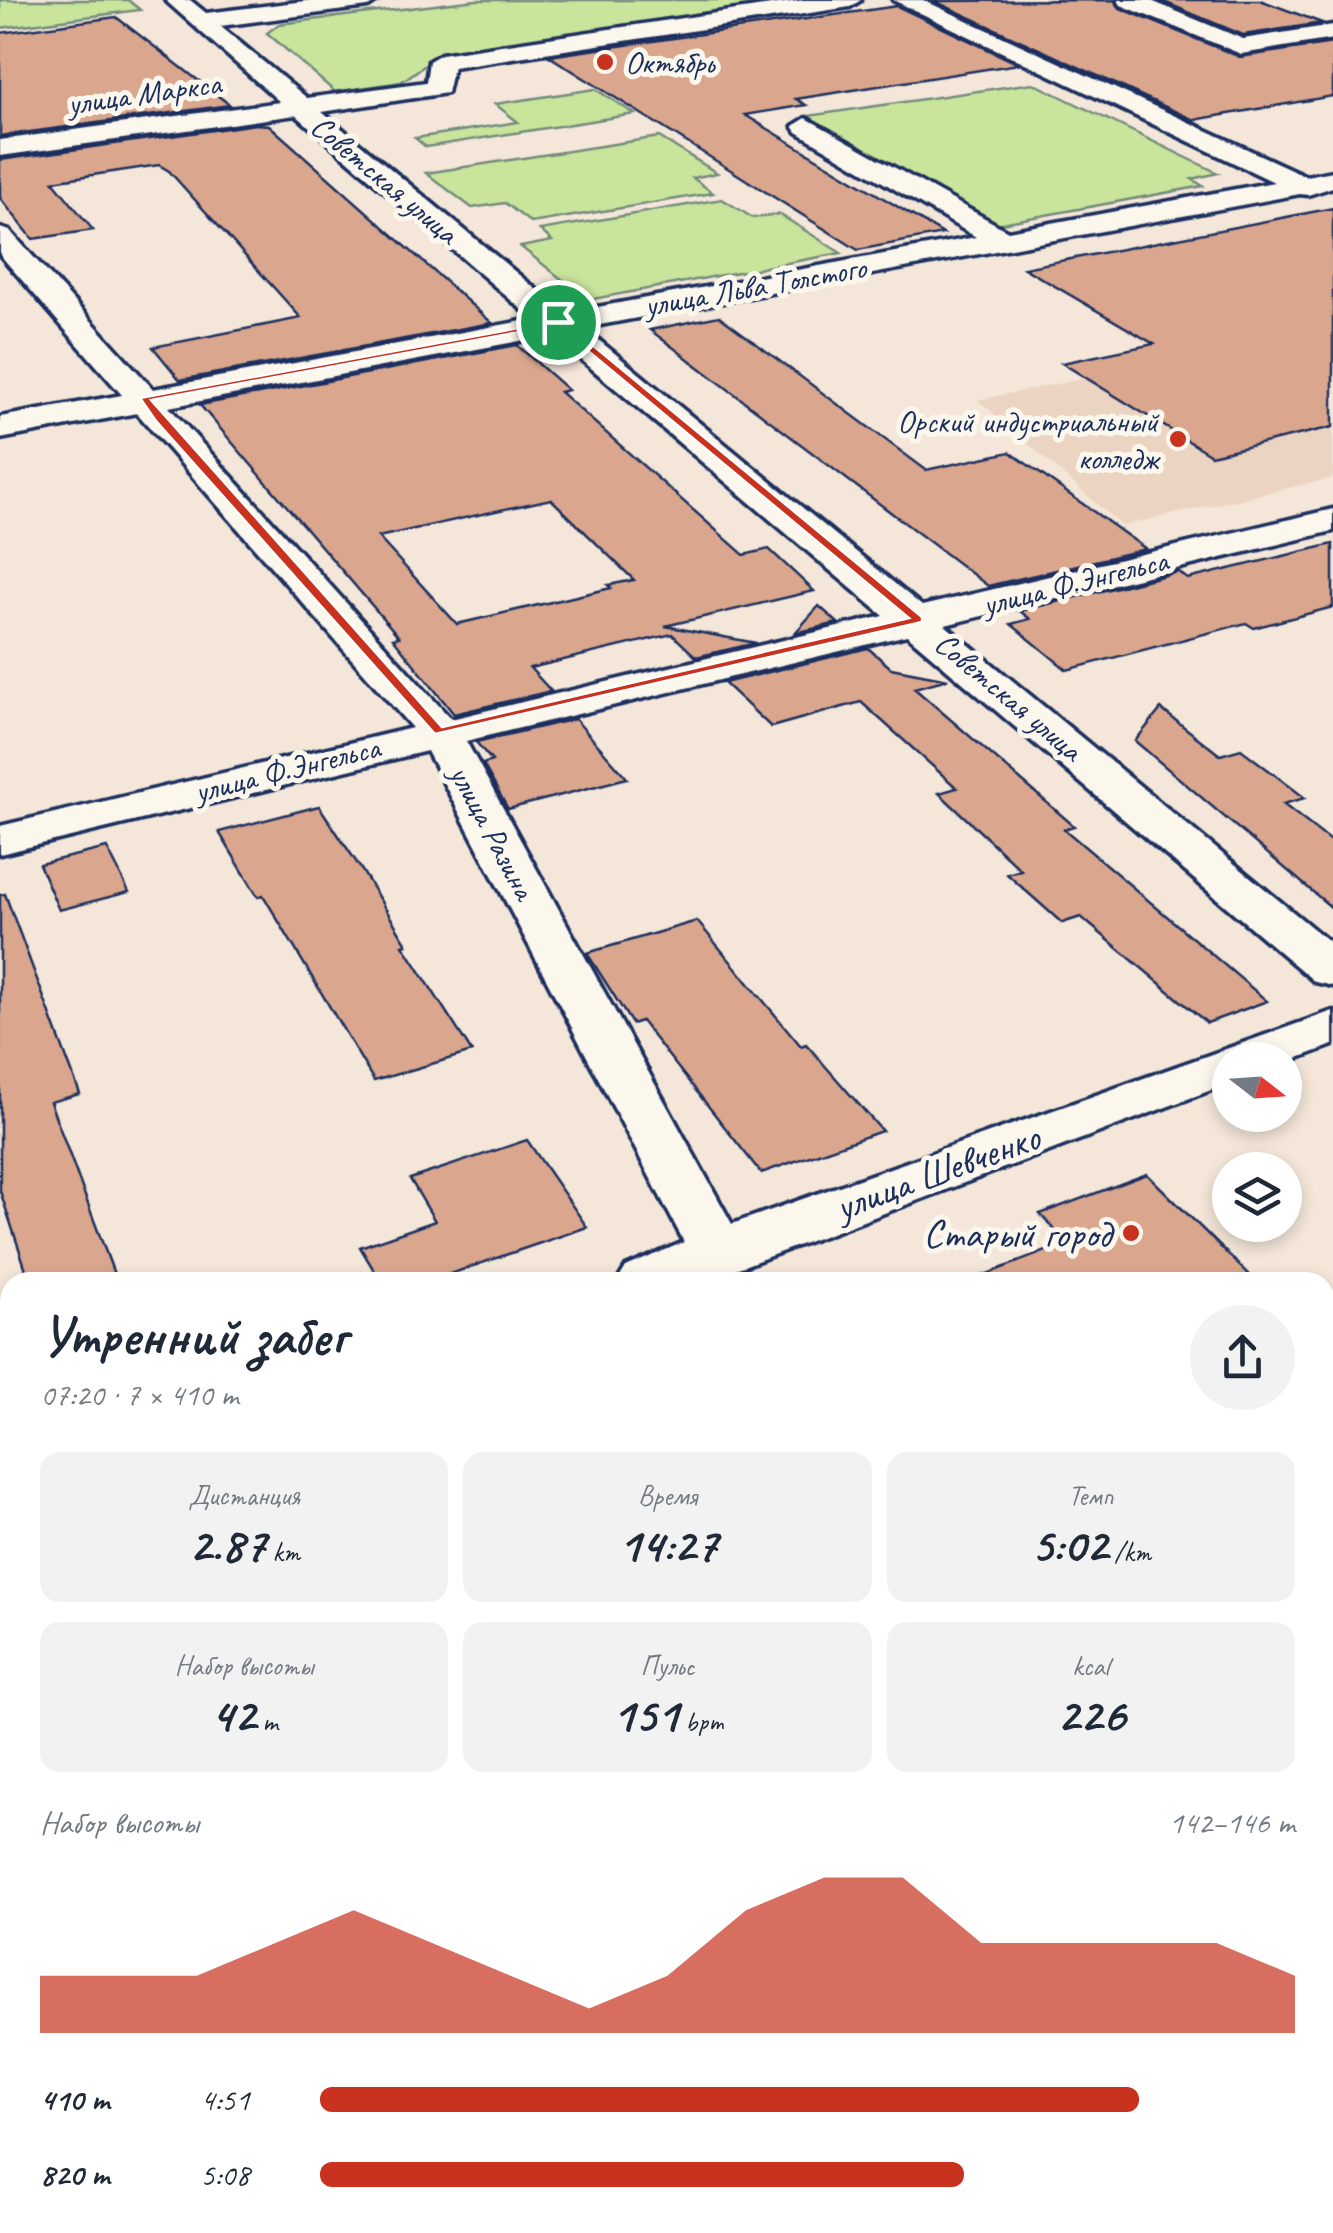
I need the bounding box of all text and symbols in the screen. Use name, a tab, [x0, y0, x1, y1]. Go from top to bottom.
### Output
place label: Октябрь	[625, 42, 716, 83]
marker: Октябрь	[594, 51, 616, 73]
street label: улица Маркса	[63, 62, 225, 125]
street label: Советская улица	[302, 106, 469, 254]
street label: улица Льва Толстого	[639, 247, 871, 327]
pin	[516, 280, 601, 365]
icon: arrive	[531, 295, 586, 350]
place label: Орский индустриальный колледж	[897, 401, 1162, 479]
marker: Орский индустриальный колледж	[1167, 428, 1189, 450]
street label: улица Ф.Энгельса	[976, 539, 1174, 626]
street label: Советская улица	[926, 623, 1093, 771]
street label: улица Ф.Энгельса	[188, 726, 386, 813]
street label: улица Разина	[439, 756, 546, 909]
north arrow	[1212, 1042, 1302, 1132]
map controls	[1212, 1042, 1302, 1242]
street label: улица Шевченко	[826, 1111, 1048, 1233]
button: layers	[1212, 1152, 1302, 1242]
place label: Старый город	[923, 1209, 1115, 1259]
marker: Старый город	[1120, 1222, 1142, 1244]
text: Утренний забег	[40, 1301, 347, 1371]
button: share	[1190, 1305, 1295, 1410]
text: 07:20 · 7 × 410 m	[40, 1374, 238, 1415]
text: Дистанция	[188, 1478, 300, 1513]
text: Время	[638, 1478, 697, 1513]
text: Темп	[1068, 1478, 1113, 1513]
text: 2.87	[188, 1513, 266, 1576]
text: 14:27	[618, 1513, 717, 1576]
text: 5:02	[1031, 1513, 1107, 1576]
text: km	[266, 1534, 300, 1569]
text: /km	[1107, 1534, 1151, 1569]
text: Набор высоты	[175, 1648, 314, 1683]
text: Пульс	[640, 1648, 695, 1683]
text: kcal	[1072, 1648, 1109, 1683]
text: 42	[210, 1683, 255, 1746]
text: 151	[612, 1683, 678, 1746]
text: 226	[1057, 1683, 1125, 1746]
text: m	[255, 1704, 278, 1739]
text: bpm	[678, 1704, 723, 1739]
text: Набор высоты	[40, 1802, 199, 1843]
text: 142–146 m	[1169, 1802, 1295, 1843]
text: 410 m	[40, 2079, 109, 2120]
text: 4:51	[200, 2079, 250, 2120]
text: 820 m	[40, 2154, 109, 2195]
text: 5:08	[200, 2154, 250, 2195]

